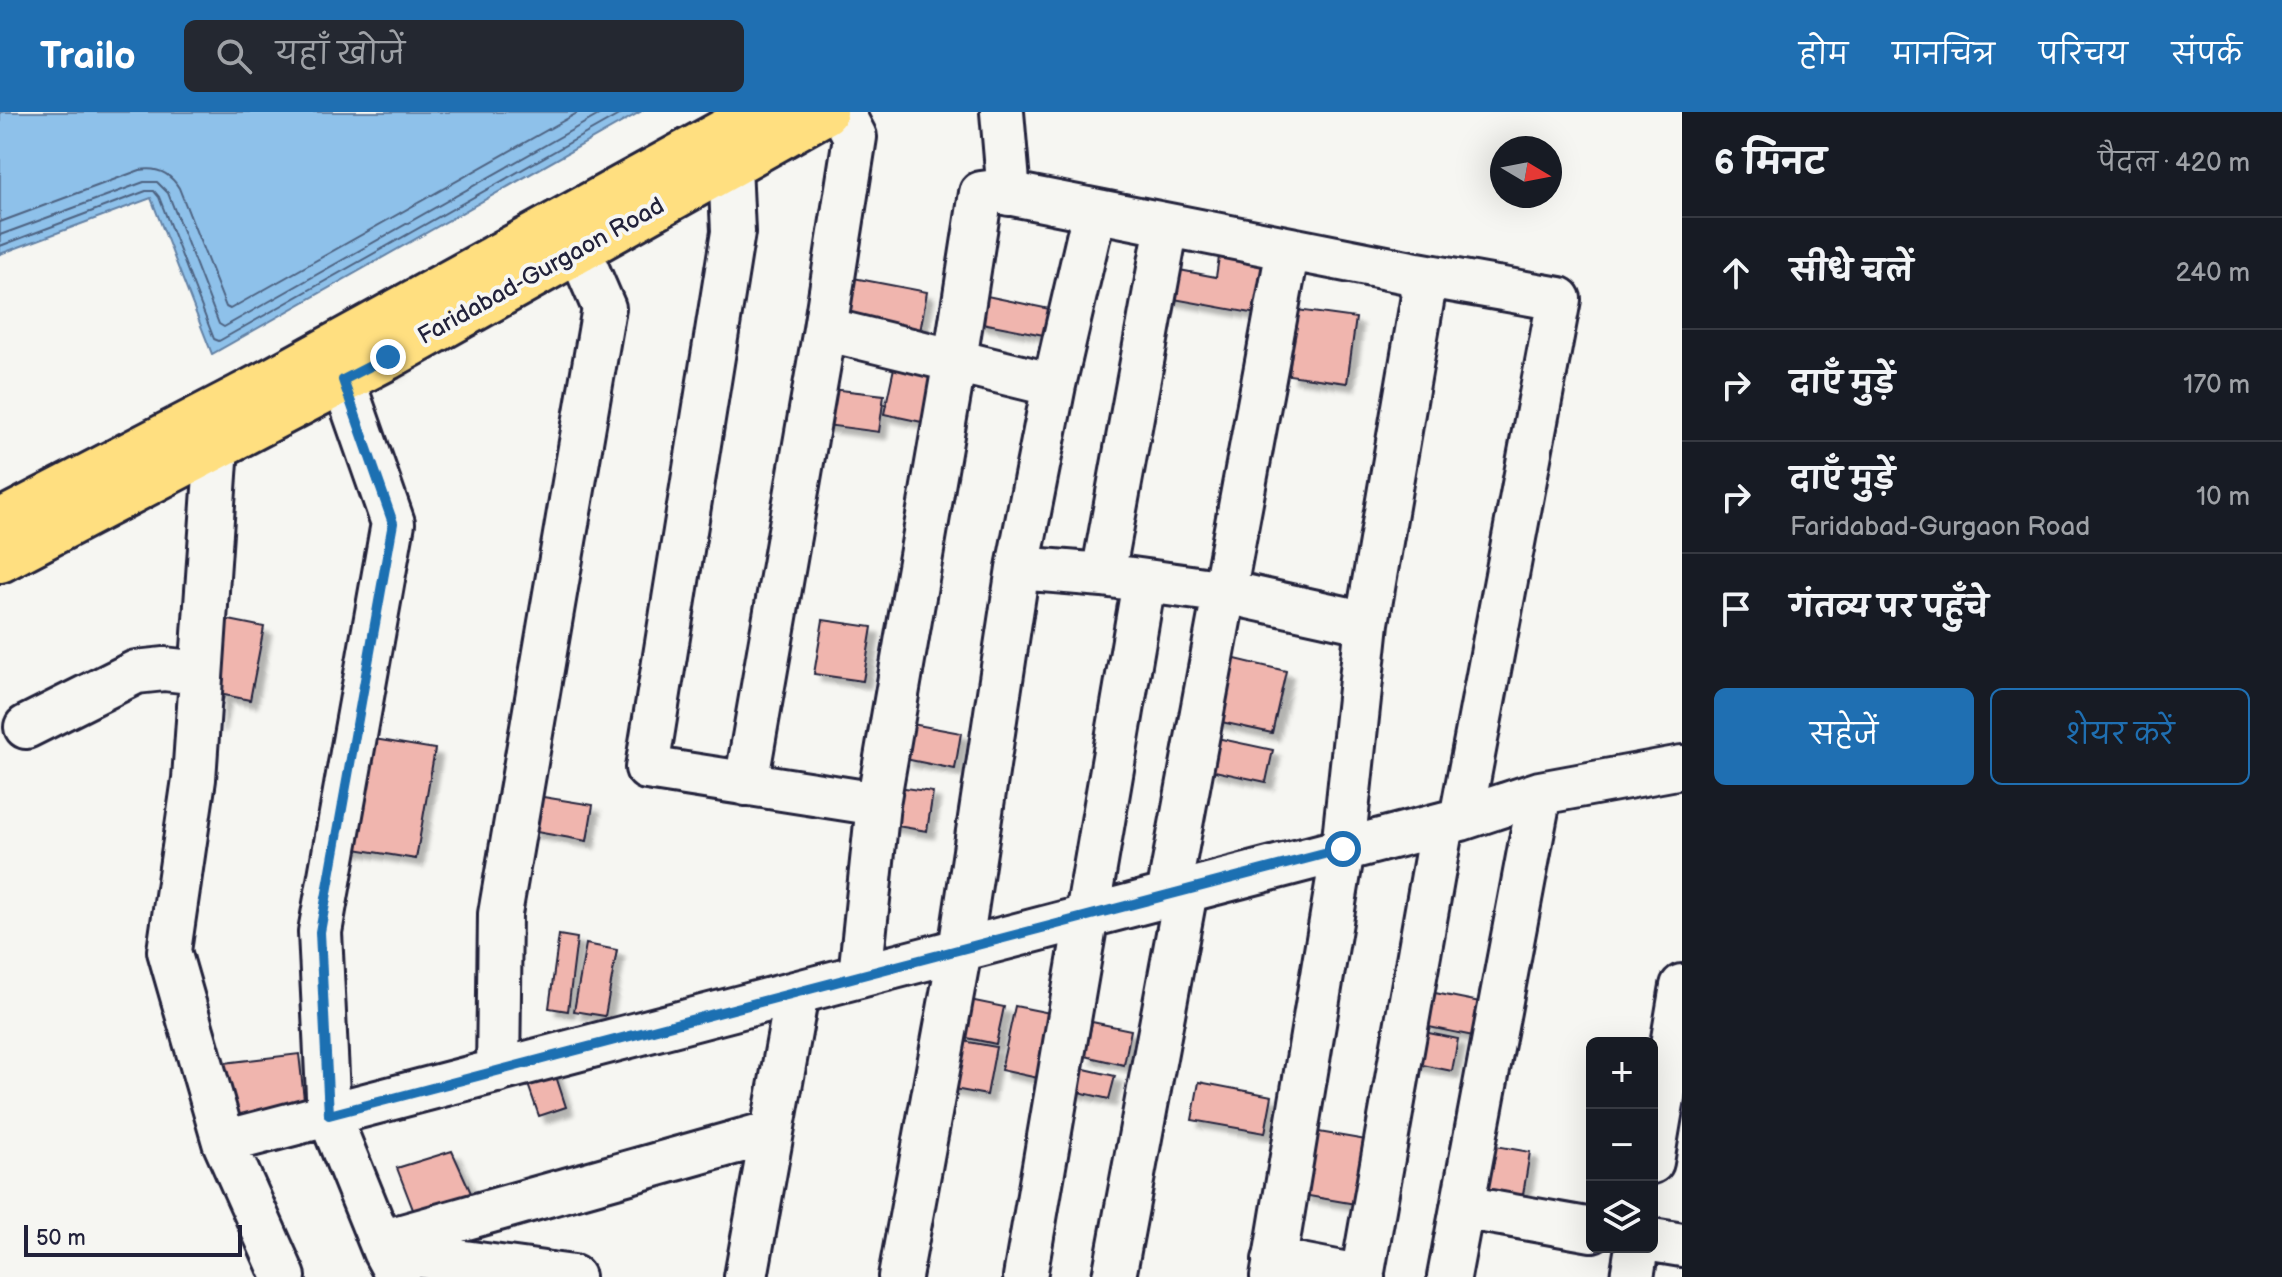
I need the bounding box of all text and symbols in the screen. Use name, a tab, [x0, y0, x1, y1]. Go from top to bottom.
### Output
search box	[184, 20, 744, 92]
text: Trailo	[40, 34, 136, 79]
icon: search	[212, 34, 256, 78]
text: यहाँ खोजें	[276, 37, 405, 73]
text: होम	[1799, 39, 1848, 72]
text: मानचित्र	[1892, 39, 1995, 72]
text: परिचय	[2039, 39, 2128, 72]
text: संपर्क	[2172, 39, 2242, 72]
north arrow	[1490, 136, 1562, 208]
text: 6 मिनट	[1714, 142, 1826, 183]
text: पैदल · 420 m	[2098, 148, 2250, 179]
street label: Faridabad-Gurgaon Road	[413, 191, 669, 351]
icon: ahead	[1714, 251, 1758, 295]
text: सीधे चलें	[1790, 254, 1913, 290]
text: 240 m	[2175, 258, 2250, 289]
route end	[370, 339, 406, 375]
icon: right	[1714, 363, 1758, 407]
text: दाएँ मुड़ें	[1790, 366, 1895, 402]
text: 170 m	[2183, 370, 2250, 401]
text: दाएँ मुड़ें	[1790, 462, 1895, 498]
icon: right	[1714, 475, 1758, 519]
text: 10 m	[2196, 482, 2250, 513]
text: Faridabad-Gurgaon Road	[1790, 512, 2090, 543]
icon: arrive	[1714, 587, 1758, 631]
text: गंतव्य पर पहुँचे	[1790, 590, 1989, 626]
button: सहेजें	[1714, 688, 1974, 785]
button: शेयर करें	[1990, 688, 2250, 785]
route start	[1325, 831, 1361, 867]
map controls	[1586, 1037, 1658, 1253]
button: +	[1586, 1037, 1658, 1109]
button: −	[1586, 1109, 1658, 1181]
button: layers	[1586, 1181, 1658, 1253]
scale bar	[24, 1221, 242, 1257]
text: 50 m	[36, 1225, 86, 1252]

